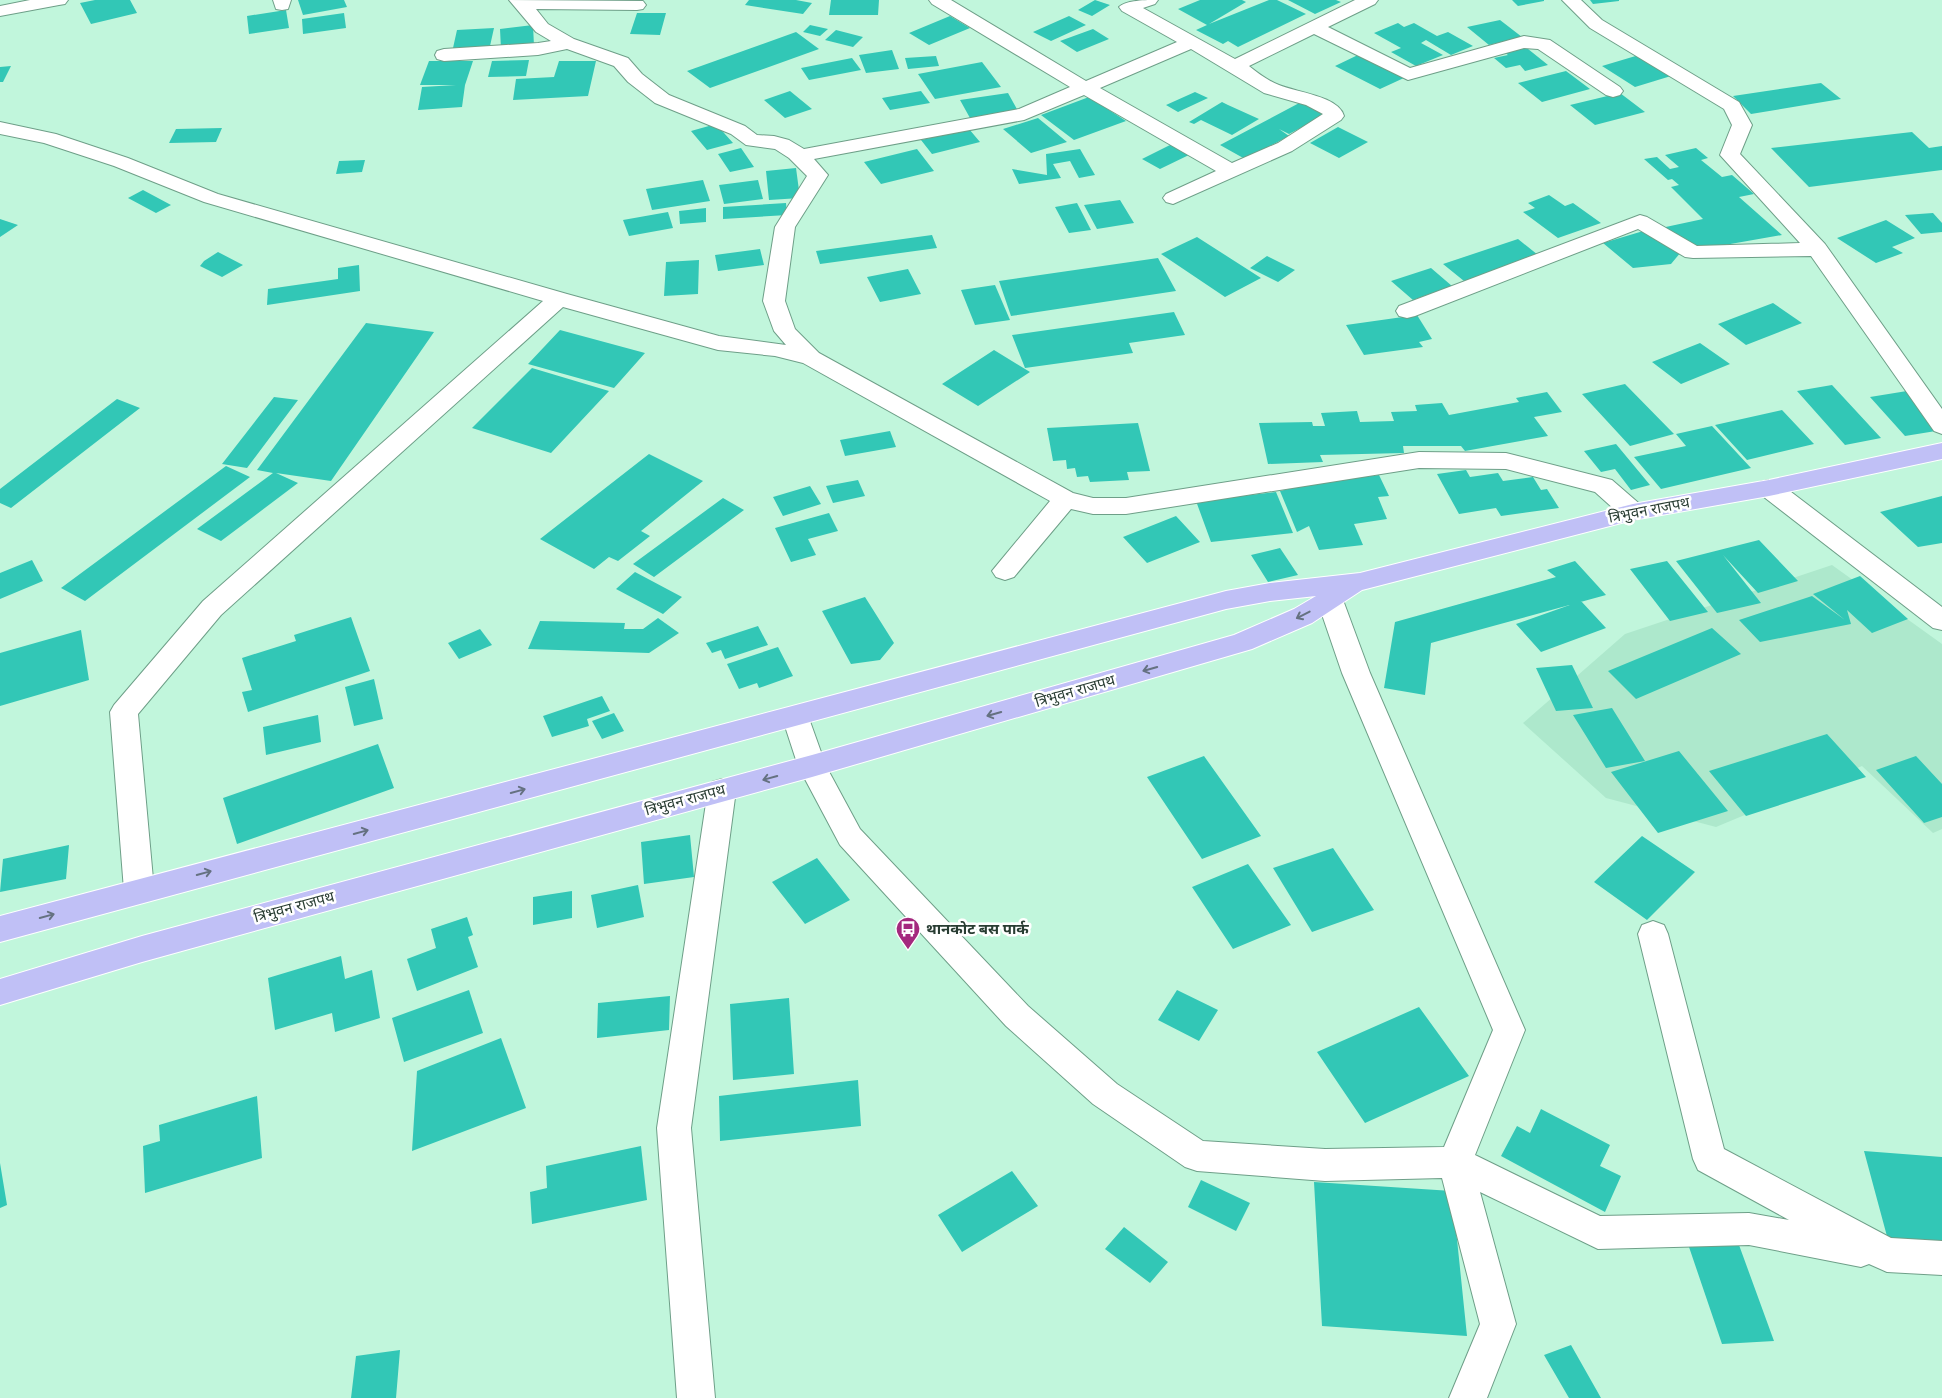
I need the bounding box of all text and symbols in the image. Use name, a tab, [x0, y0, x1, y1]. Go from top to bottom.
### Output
street label: त्रिभुवन राजपथ	[1607, 493, 1692, 528]
one-way arrow	[1296, 611, 1311, 621]
one-way arrow	[1142, 665, 1158, 675]
street label: त्रिभुवन राजपथ	[1033, 671, 1118, 712]
one-way arrow	[986, 710, 1002, 720]
one-way arrow	[762, 773, 778, 783]
street label: त्रिभुवन राजपथ	[643, 781, 728, 820]
one-way arrow	[510, 785, 526, 795]
one-way arrow	[353, 827, 369, 836]
one-way arrow	[195, 868, 211, 878]
street label: त्रिभुवन राजपथ	[252, 888, 337, 927]
one-way arrow	[39, 910, 55, 920]
bus stop icon: थानकोट बस पार्क	[895, 916, 921, 950]
place label: थानकोट बस पार्क	[926, 920, 1029, 938]

